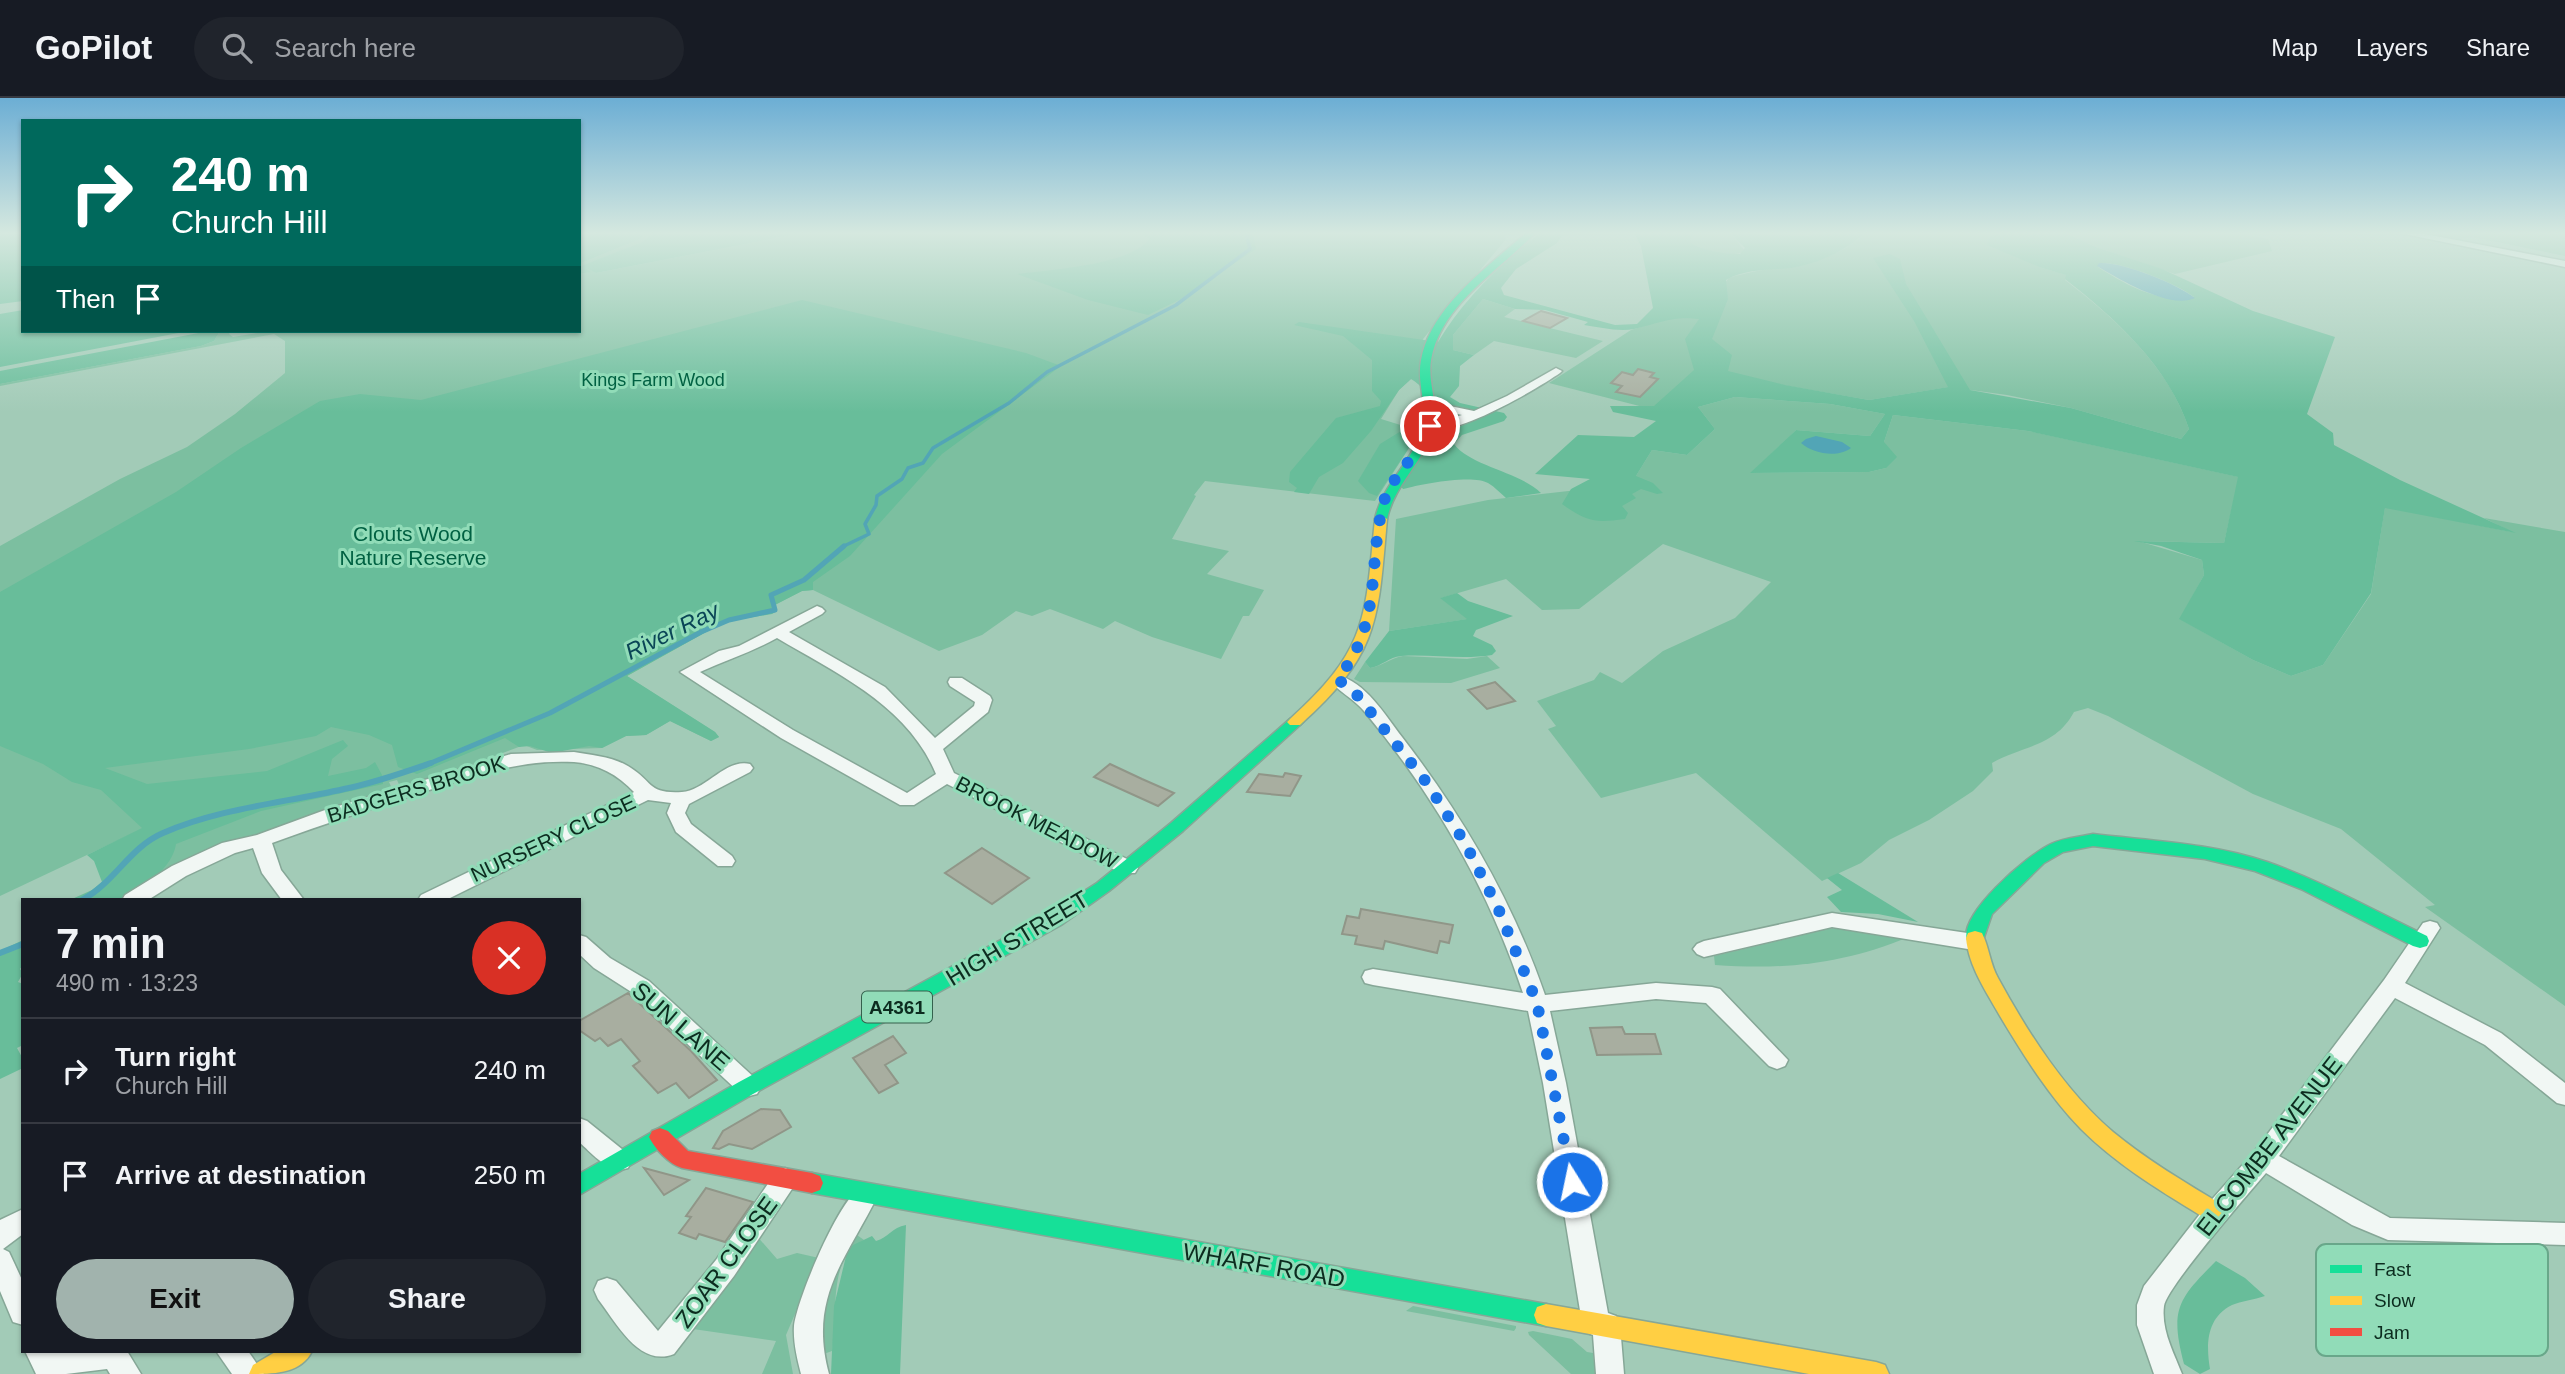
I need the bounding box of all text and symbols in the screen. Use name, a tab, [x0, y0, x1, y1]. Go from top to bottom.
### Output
search box	[194, 17, 684, 80]
text: GoPilot	[35, 29, 152, 66]
icon: search	[218, 29, 256, 67]
text: Search here	[274, 33, 416, 63]
text: Map	[2271, 34, 2318, 61]
text: Layers	[2356, 34, 2428, 61]
text: Share	[2466, 34, 2530, 61]
icon: right	[56, 147, 147, 238]
text: 240 m	[171, 147, 310, 201]
text: Church Hill	[171, 204, 327, 240]
icon: arrive	[129, 280, 167, 318]
text: Then	[56, 284, 115, 314]
park label: Kings Farm Wood	[581, 370, 725, 390]
pin	[1400, 396, 1460, 456]
icon: arrive	[1411, 407, 1449, 445]
park label: Clouts Wood Nature Reserve	[339, 522, 487, 569]
water label: River Ray	[621, 597, 724, 665]
street label: BADGERS BROOK	[324, 751, 508, 827]
street label: BROOK MEADOW	[952, 771, 1122, 873]
street label: NURSERY CLOSE	[467, 790, 639, 886]
street label: HIGH STREET	[941, 885, 1093, 991]
text: 7 min	[56, 920, 166, 967]
button: close	[472, 921, 546, 995]
text: 490 m · 13:23	[56, 970, 198, 996]
street label: SUN LANE	[627, 976, 735, 1076]
road number: A4361	[862, 992, 932, 1023]
text: Turn right	[115, 1042, 236, 1072]
street label: ELCOMBE AVENUE	[2191, 1051, 2347, 1241]
icon: right	[56, 1052, 94, 1090]
text: 240 m	[474, 1055, 546, 1085]
text: Church Hill	[115, 1073, 227, 1099]
position arrow	[1535, 1145, 1609, 1219]
icon: arrive	[56, 1157, 94, 1195]
text: Arrive at destination	[115, 1160, 366, 1190]
text: 250 m	[474, 1160, 546, 1190]
street label: ZOAR CLOSE	[670, 1191, 782, 1333]
street label: WHARF ROAD	[1181, 1237, 1347, 1293]
legend	[2316, 1244, 2548, 1356]
button: Exit	[56, 1259, 294, 1339]
button: Share	[308, 1259, 546, 1339]
text: Fast	[2374, 1259, 2412, 1280]
text: Slow	[2374, 1290, 2415, 1311]
text: Jam	[2374, 1322, 2410, 1343]

